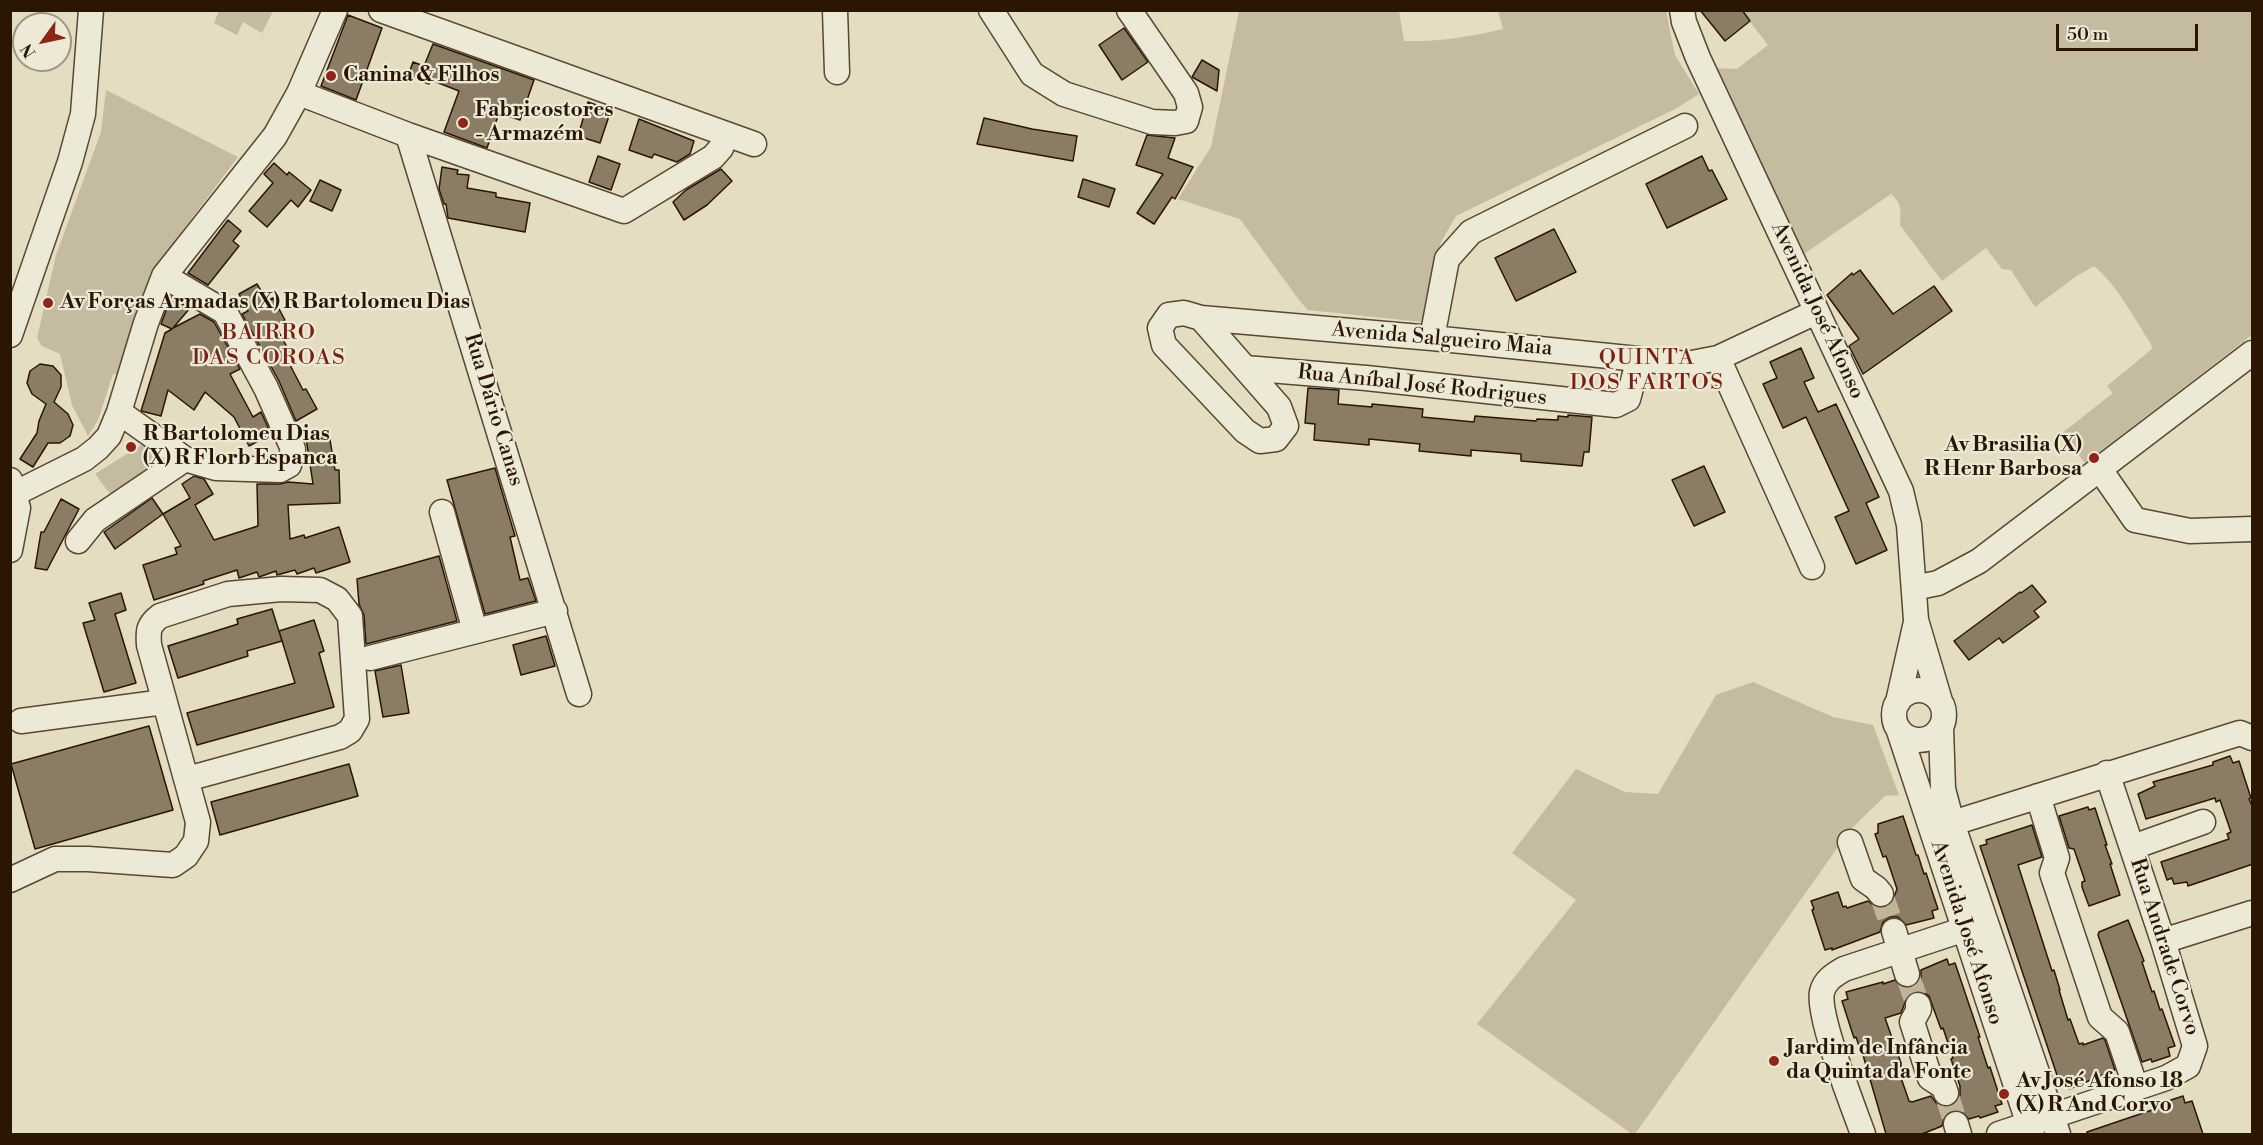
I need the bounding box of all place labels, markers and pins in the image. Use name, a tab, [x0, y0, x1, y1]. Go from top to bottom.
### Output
place label: Canina & Filhos	[343, 63, 500, 89]
marker: Canina & Filhos	[324, 69, 338, 83]
place label: Fabricostores - Armazém	[475, 98, 613, 148]
marker: Fabricostores - Armazém	[456, 116, 470, 130]
place label: Av Forças Armadas (X) R Bartolomeu Dias	[60, 290, 470, 316]
marker: Av Forças Armadas (X) R Bartolomeu Dias	[41, 296, 55, 310]
place label: R Bartolomeu Dias (X) R Florb Espanca	[143, 422, 338, 472]
place label: Av Brasilia (X) R Henr Barbosa	[1924, 433, 2082, 483]
marker: R Bartolomeu Dias (X) R Florb Espanca	[124, 440, 138, 454]
marker: Av Brasilia (X) R Henr Barbosa	[2087, 451, 2101, 465]
place label: Jardim de Infância da Quinta da Fonte	[1786, 1036, 1971, 1086]
marker: Jardim de Infância da Quinta da Fonte	[1767, 1054, 1781, 1068]
place label: Av José Afonso 18 (X) R And Corvo	[2016, 1069, 2183, 1119]
marker: Av José Afonso 18 (X) R And Corvo	[1997, 1087, 2011, 1101]

